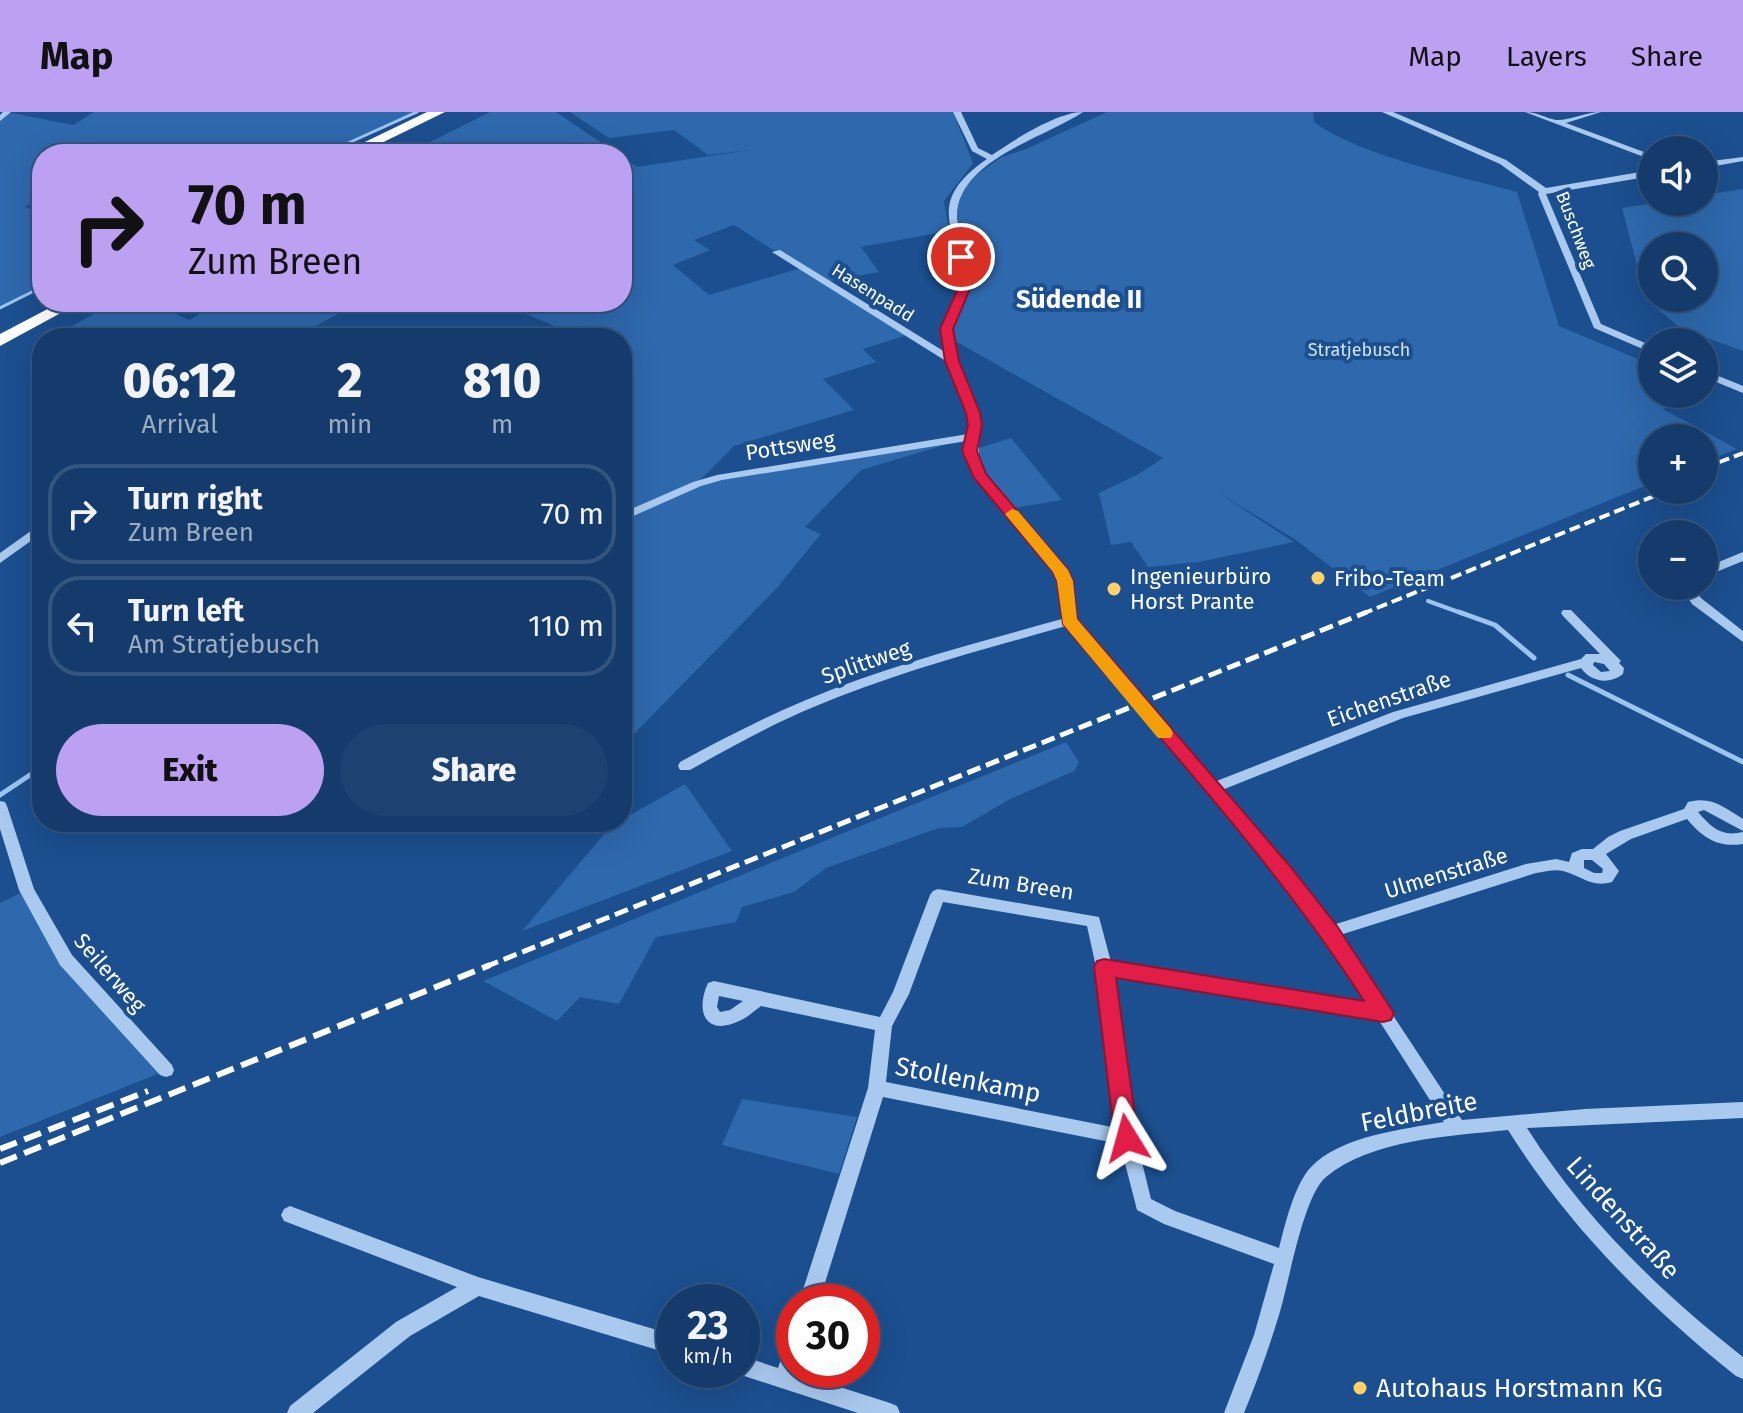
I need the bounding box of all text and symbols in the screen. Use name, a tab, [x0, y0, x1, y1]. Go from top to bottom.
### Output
text: Map	[40, 33, 113, 79]
text: Map	[1408, 40, 1462, 73]
text: Layers	[1506, 40, 1587, 73]
text: Share	[1631, 40, 1703, 73]
map controls	[1638, 136, 1718, 600]
button: sound	[1638, 136, 1718, 216]
text: 70 m	[188, 172, 307, 239]
icon: right	[56, 176, 160, 280]
street label: Buschweg	[1551, 188, 1601, 272]
pin	[927, 223, 995, 291]
button: search	[1638, 232, 1718, 312]
icon: arrive	[939, 235, 983, 279]
text: Zum Breen	[188, 240, 362, 284]
street label: Hasenpadd	[828, 259, 918, 327]
district label: Südende II	[1016, 284, 1142, 315]
button: layers	[1638, 328, 1718, 408]
park label: Stratjebusch	[1308, 339, 1410, 361]
text: 06:12	[123, 352, 237, 410]
text: 2	[337, 352, 362, 410]
text: 810	[463, 352, 541, 410]
text: Arrival	[142, 409, 218, 440]
text: min	[327, 409, 372, 440]
text: m	[491, 409, 513, 440]
button: +	[1638, 424, 1718, 504]
street label: Pottsweg	[743, 426, 837, 466]
text: Turn right	[128, 481, 263, 517]
icon: right	[60, 492, 104, 536]
text: 70 m	[541, 496, 604, 532]
text: Zum Breen	[128, 517, 254, 548]
button: −	[1638, 520, 1718, 600]
place label: Ingenieurbüro Horst Prante	[1130, 563, 1271, 615]
place label: Fribo-Team	[1334, 565, 1445, 592]
marker: Fribo-Team	[1309, 569, 1327, 587]
marker: Ingenieurbüro Horst Prante	[1105, 580, 1123, 598]
text: Turn left	[128, 593, 244, 629]
icon: left	[60, 604, 104, 648]
text: 110 m	[528, 608, 604, 644]
text: Am Stratjebusch	[128, 629, 320, 660]
street label: Splittweg	[818, 634, 915, 690]
street label: Eichenstraße	[1324, 665, 1454, 733]
button: Exit	[56, 724, 324, 816]
button: Share	[340, 724, 608, 816]
street label: Ulmenstraße	[1381, 841, 1511, 905]
street label: Zum Breen	[966, 862, 1076, 906]
street label: Seilerweg	[68, 928, 152, 1019]
street label: Stollenkamp	[893, 1051, 1043, 1109]
street label: Feldbreite	[1358, 1085, 1480, 1139]
position arrow	[1085, 1096, 1169, 1180]
street label: Lindenstraße	[1560, 1150, 1686, 1286]
speed limit sign: 30	[776, 1284, 880, 1388]
text: 23	[687, 1302, 729, 1350]
text: km/h	[683, 1344, 733, 1368]
place label: Autohaus Horstmann KG	[1376, 1373, 1663, 1404]
marker: Autohaus Horstmann KG	[1351, 1379, 1369, 1397]

